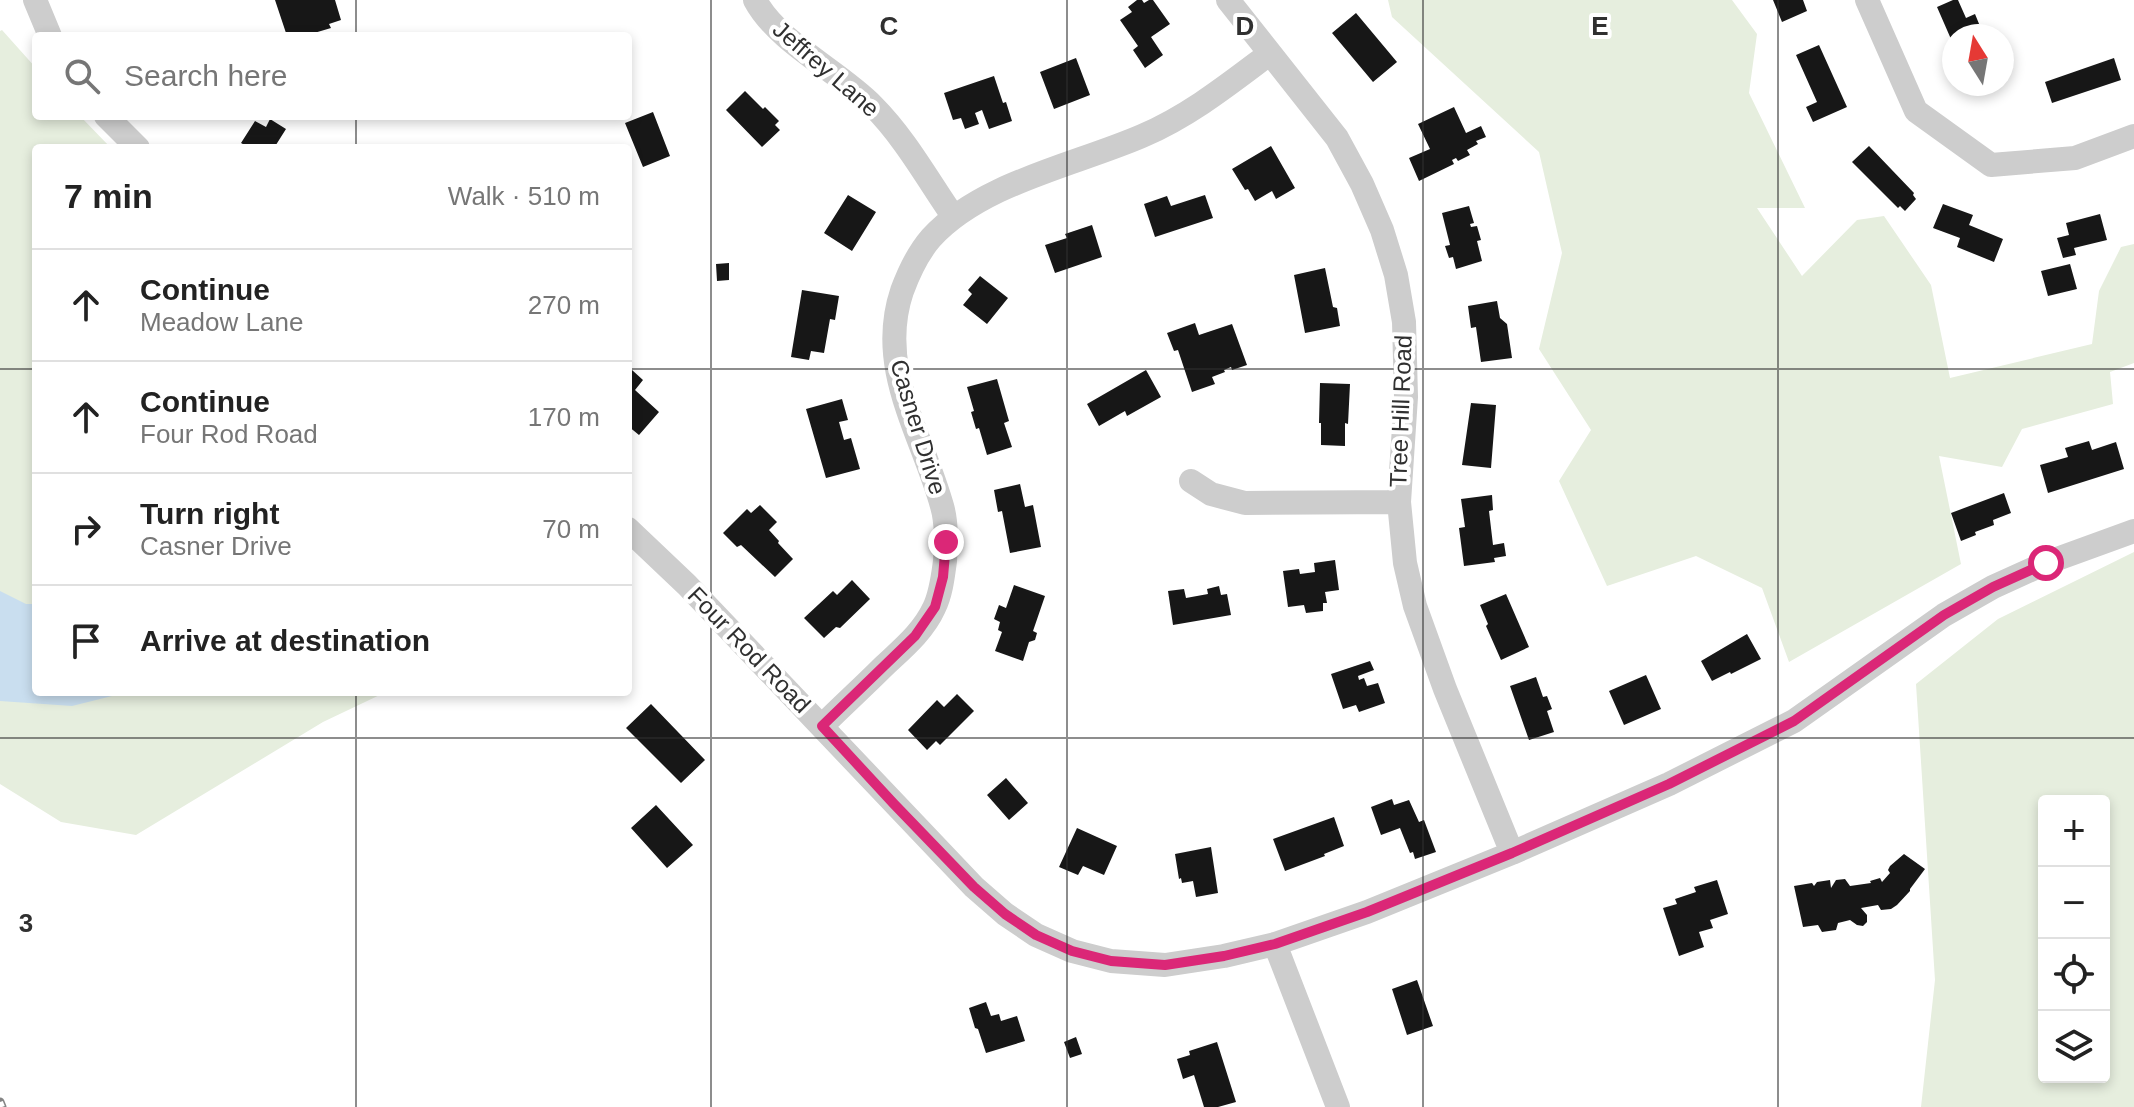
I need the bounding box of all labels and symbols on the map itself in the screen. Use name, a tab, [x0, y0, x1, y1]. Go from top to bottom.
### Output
text: C	[880, 11, 899, 41]
text: D	[1236, 11, 1254, 41]
text: E	[1591, 11, 1609, 41]
street label: Jeffrey Lane	[768, 15, 885, 122]
north arrow	[1942, 24, 2014, 96]
street label: Tree Hill Road	[1384, 334, 1417, 488]
street label: Casner Drive	[885, 356, 952, 498]
route end	[928, 524, 964, 560]
route start	[2028, 545, 2064, 581]
street label: Four Rod Road	[683, 581, 816, 718]
text: 3	[19, 908, 33, 938]

